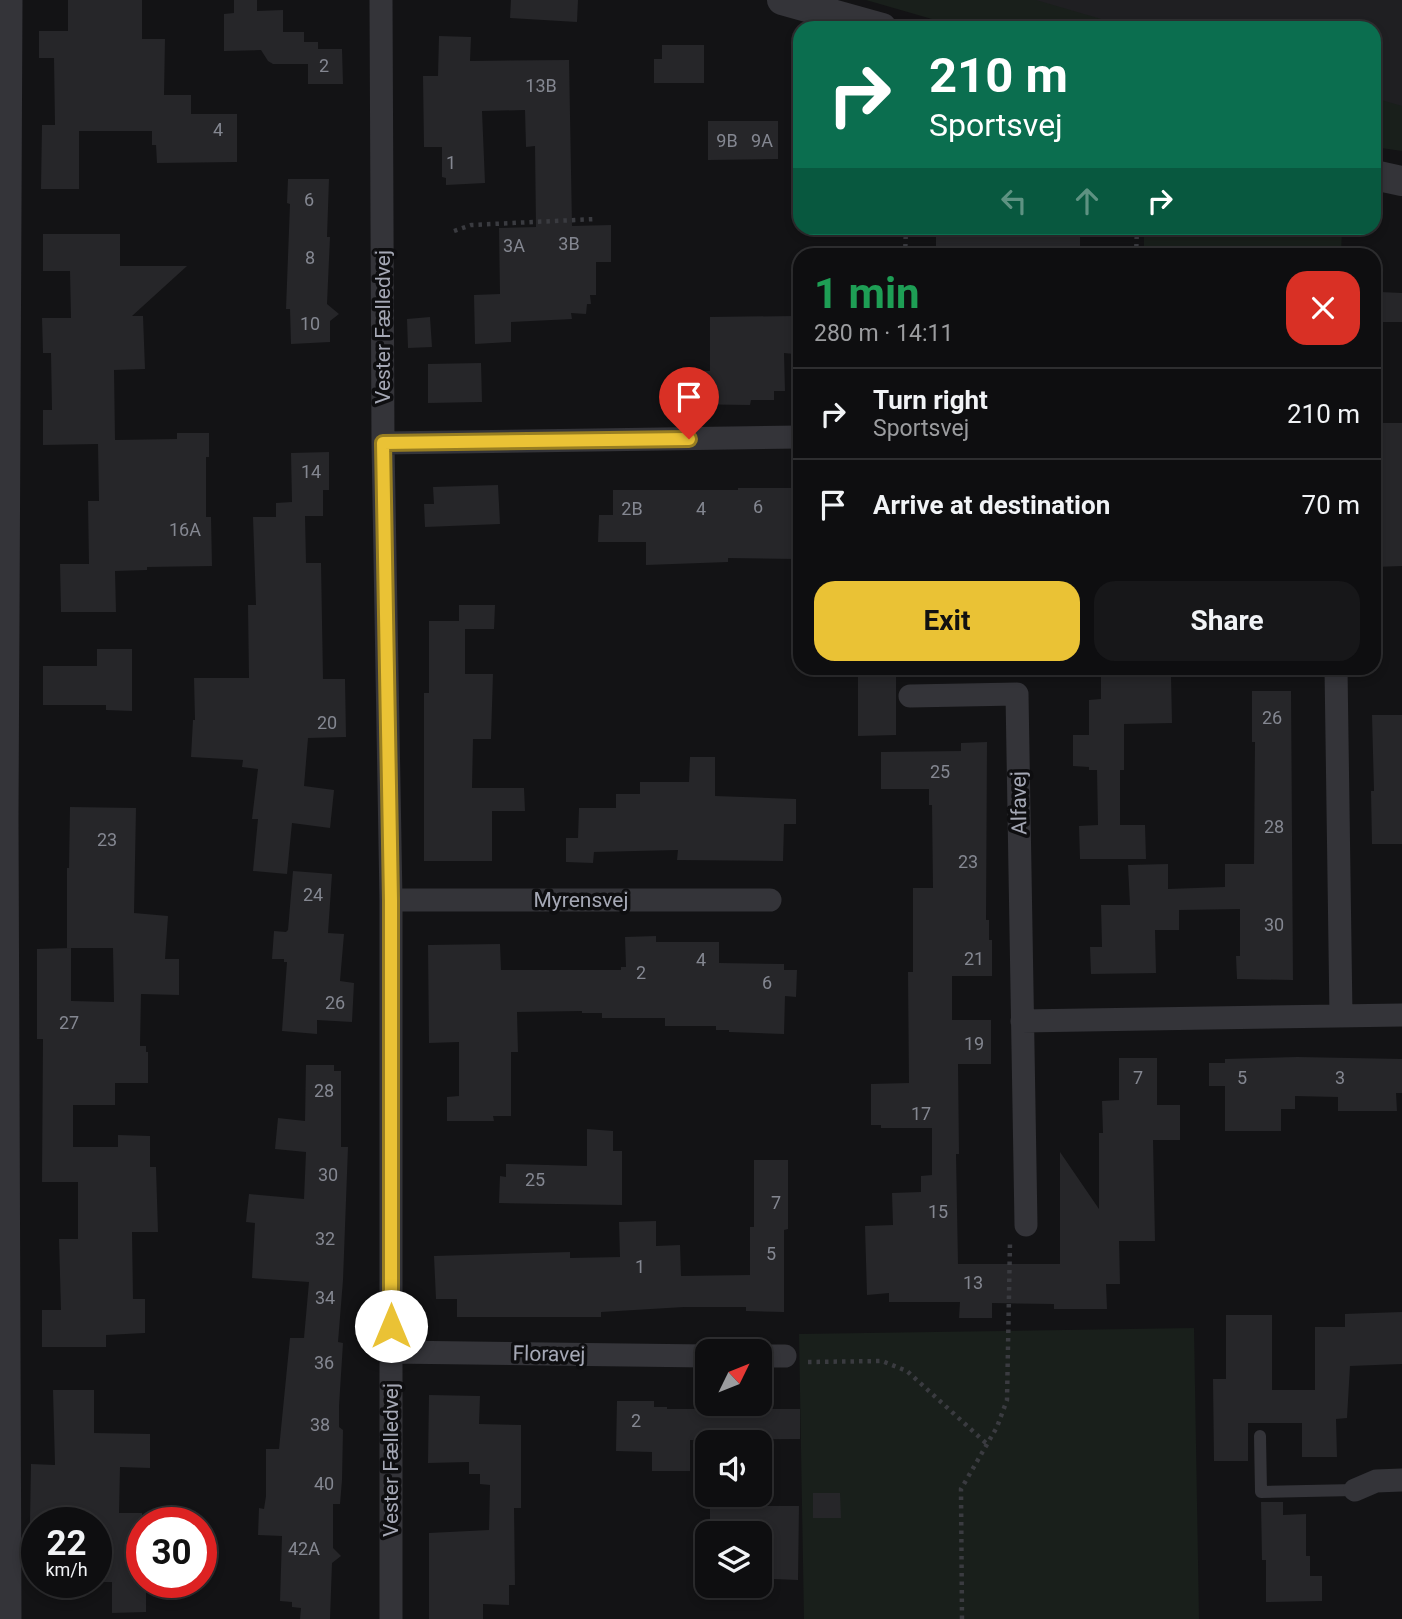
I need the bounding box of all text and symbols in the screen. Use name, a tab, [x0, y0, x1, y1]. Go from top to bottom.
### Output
text: 210 m	[929, 47, 1068, 104]
icon: right	[814, 49, 905, 140]
house number: 2	[319, 55, 329, 76]
house number: 13B	[525, 75, 557, 96]
text: Sportsvej	[929, 106, 1063, 144]
house number: 4	[213, 119, 223, 140]
house number: 9B	[716, 130, 738, 151]
house number: 9A	[751, 130, 773, 151]
house number: 1	[446, 152, 456, 173]
icon: left	[995, 182, 1033, 220]
icon: ahead	[1068, 182, 1106, 220]
icon: right	[1141, 182, 1179, 220]
house number: 6	[304, 189, 314, 210]
house number: 3B	[558, 233, 580, 254]
house number: 3A	[503, 235, 525, 256]
house number: 8	[305, 247, 315, 268]
street label: Vester Fælledvej	[371, 250, 395, 404]
text: 1 min	[814, 269, 920, 318]
button: close	[1286, 271, 1360, 345]
house number: 10	[300, 313, 320, 334]
text: 280 m · 14:11	[814, 320, 953, 347]
pin	[659, 367, 719, 439]
icon: arrive	[670, 378, 708, 416]
text: Turn right	[873, 385, 988, 415]
icon: right	[814, 395, 852, 433]
text: 210 m	[1287, 399, 1360, 429]
text: Sportsvej	[873, 415, 969, 442]
house number: 14	[301, 461, 321, 482]
icon: arrive	[814, 486, 852, 524]
text: Arrive at destination	[873, 490, 1110, 520]
text: 70 m	[1302, 490, 1360, 520]
house number: 6	[753, 496, 763, 517]
house number: 2B	[621, 498, 643, 519]
house number: 4	[696, 498, 706, 519]
house number: 16A	[169, 519, 201, 540]
button: Exit	[814, 581, 1080, 661]
button: Share	[1094, 581, 1360, 661]
house number: 26	[1262, 707, 1282, 728]
house number: 20	[317, 712, 337, 733]
house number: 25	[930, 761, 950, 782]
street label: Alfavej	[1006, 771, 1032, 835]
house number: 28	[1264, 816, 1284, 837]
house number: 23	[97, 829, 117, 850]
house number: 23	[958, 851, 978, 872]
house number: 24	[303, 884, 323, 905]
street label: Myrensvej	[534, 888, 628, 912]
house number: 30	[1264, 914, 1284, 935]
house number: 21	[964, 948, 984, 969]
house number: 4	[696, 949, 706, 970]
house number: 2	[636, 962, 646, 983]
house number: 6	[762, 972, 772, 993]
house number: 26	[325, 992, 345, 1013]
house number: 27	[59, 1012, 79, 1033]
house number: 19	[964, 1033, 984, 1054]
house number: 7	[1133, 1067, 1143, 1088]
house number: 5	[1237, 1067, 1247, 1088]
house number: 3	[1335, 1067, 1345, 1088]
house number: 28	[314, 1080, 334, 1101]
house number: 17	[911, 1103, 931, 1124]
house number: 30	[318, 1164, 338, 1185]
house number: 25	[525, 1169, 545, 1190]
house number: 7	[771, 1192, 781, 1213]
house number: 15	[928, 1201, 948, 1222]
house number: 32	[315, 1228, 335, 1249]
house number: 5	[766, 1243, 776, 1264]
house number: 1	[635, 1256, 645, 1277]
house number: 13	[963, 1272, 983, 1293]
house number: 34	[315, 1287, 335, 1308]
position arrow	[354, 1289, 428, 1363]
north arrow	[695, 1339, 772, 1416]
map controls	[695, 1339, 772, 1598]
street label: Floravej	[512, 1341, 586, 1367]
house number: 36	[314, 1352, 334, 1373]
street label: Vester Fælledvej	[379, 1383, 403, 1537]
house number: 2	[631, 1410, 641, 1431]
house number: 38	[310, 1414, 330, 1435]
button: sound	[695, 1430, 772, 1507]
house number: 40	[314, 1473, 334, 1494]
speed limit sign: 30	[126, 1507, 217, 1598]
button: layers	[695, 1521, 772, 1598]
text: 22	[46, 1523, 87, 1564]
house number: 42A	[288, 1538, 320, 1559]
text: km/h	[45, 1559, 88, 1580]

